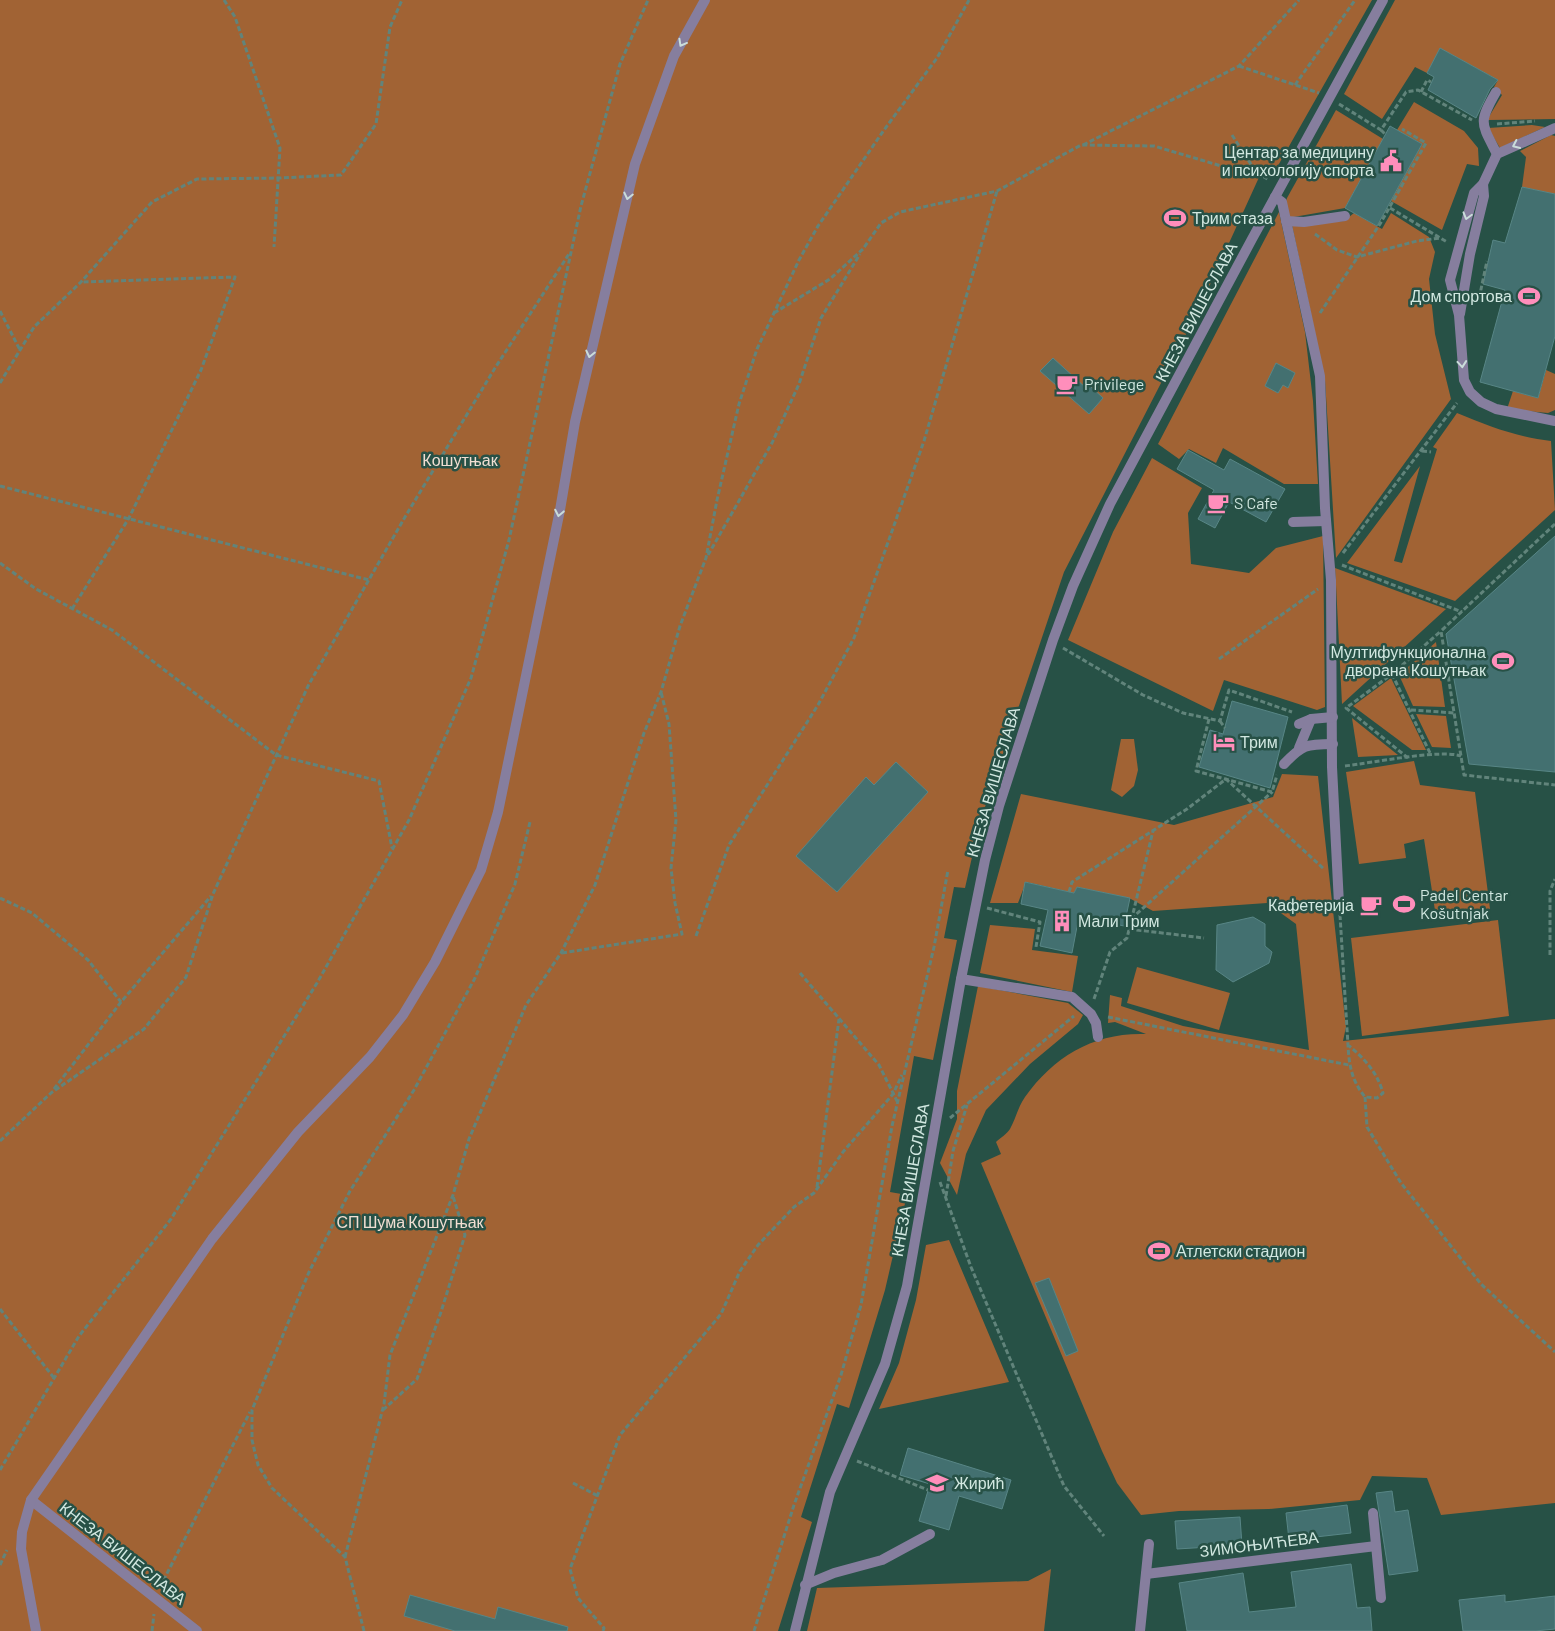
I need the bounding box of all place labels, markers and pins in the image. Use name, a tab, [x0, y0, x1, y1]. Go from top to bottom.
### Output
place label: Центар за медицину и психологију спорта	[1222, 142, 1374, 179]
public building icon: Центар за медицину и психологију спорта	[1378, 148, 1404, 174]
sports icon: Трим стаза	[1162, 205, 1188, 231]
place label: Трим стаза	[1192, 208, 1273, 227]
sports icon: Дом спортова	[1516, 283, 1542, 309]
place label: Дом спортова	[1411, 286, 1512, 305]
cafe icon: Privilege	[1054, 371, 1080, 397]
place label: Privilege	[1084, 374, 1144, 393]
cafe icon: S Cafe	[1205, 490, 1231, 516]
place label: S Cafe	[1234, 493, 1278, 512]
place label: Мултифункционална дворана Кошутњак	[1331, 642, 1487, 679]
sports icon: Мултифункционална дворана Кошутњак	[1490, 648, 1516, 674]
hotel icon: Трим	[1211, 729, 1237, 755]
place label: Трим	[1240, 732, 1278, 751]
place label: Padel Centar Košutnjak	[1420, 885, 1509, 922]
sports icon: Padel Centar Košutnjak	[1391, 891, 1417, 917]
cafe icon: Кафетерија	[1358, 892, 1384, 918]
place label: Кафетерија	[1268, 895, 1354, 914]
building icon: Мали Трим	[1049, 908, 1075, 934]
place label: Мали Трим	[1078, 911, 1160, 930]
sports icon: Атлетски стадион	[1146, 1238, 1172, 1264]
place label: Атлетски стадион	[1176, 1241, 1305, 1260]
school or university icon: Жирић	[924, 1470, 950, 1496]
place label: Жирић	[954, 1473, 1004, 1492]

